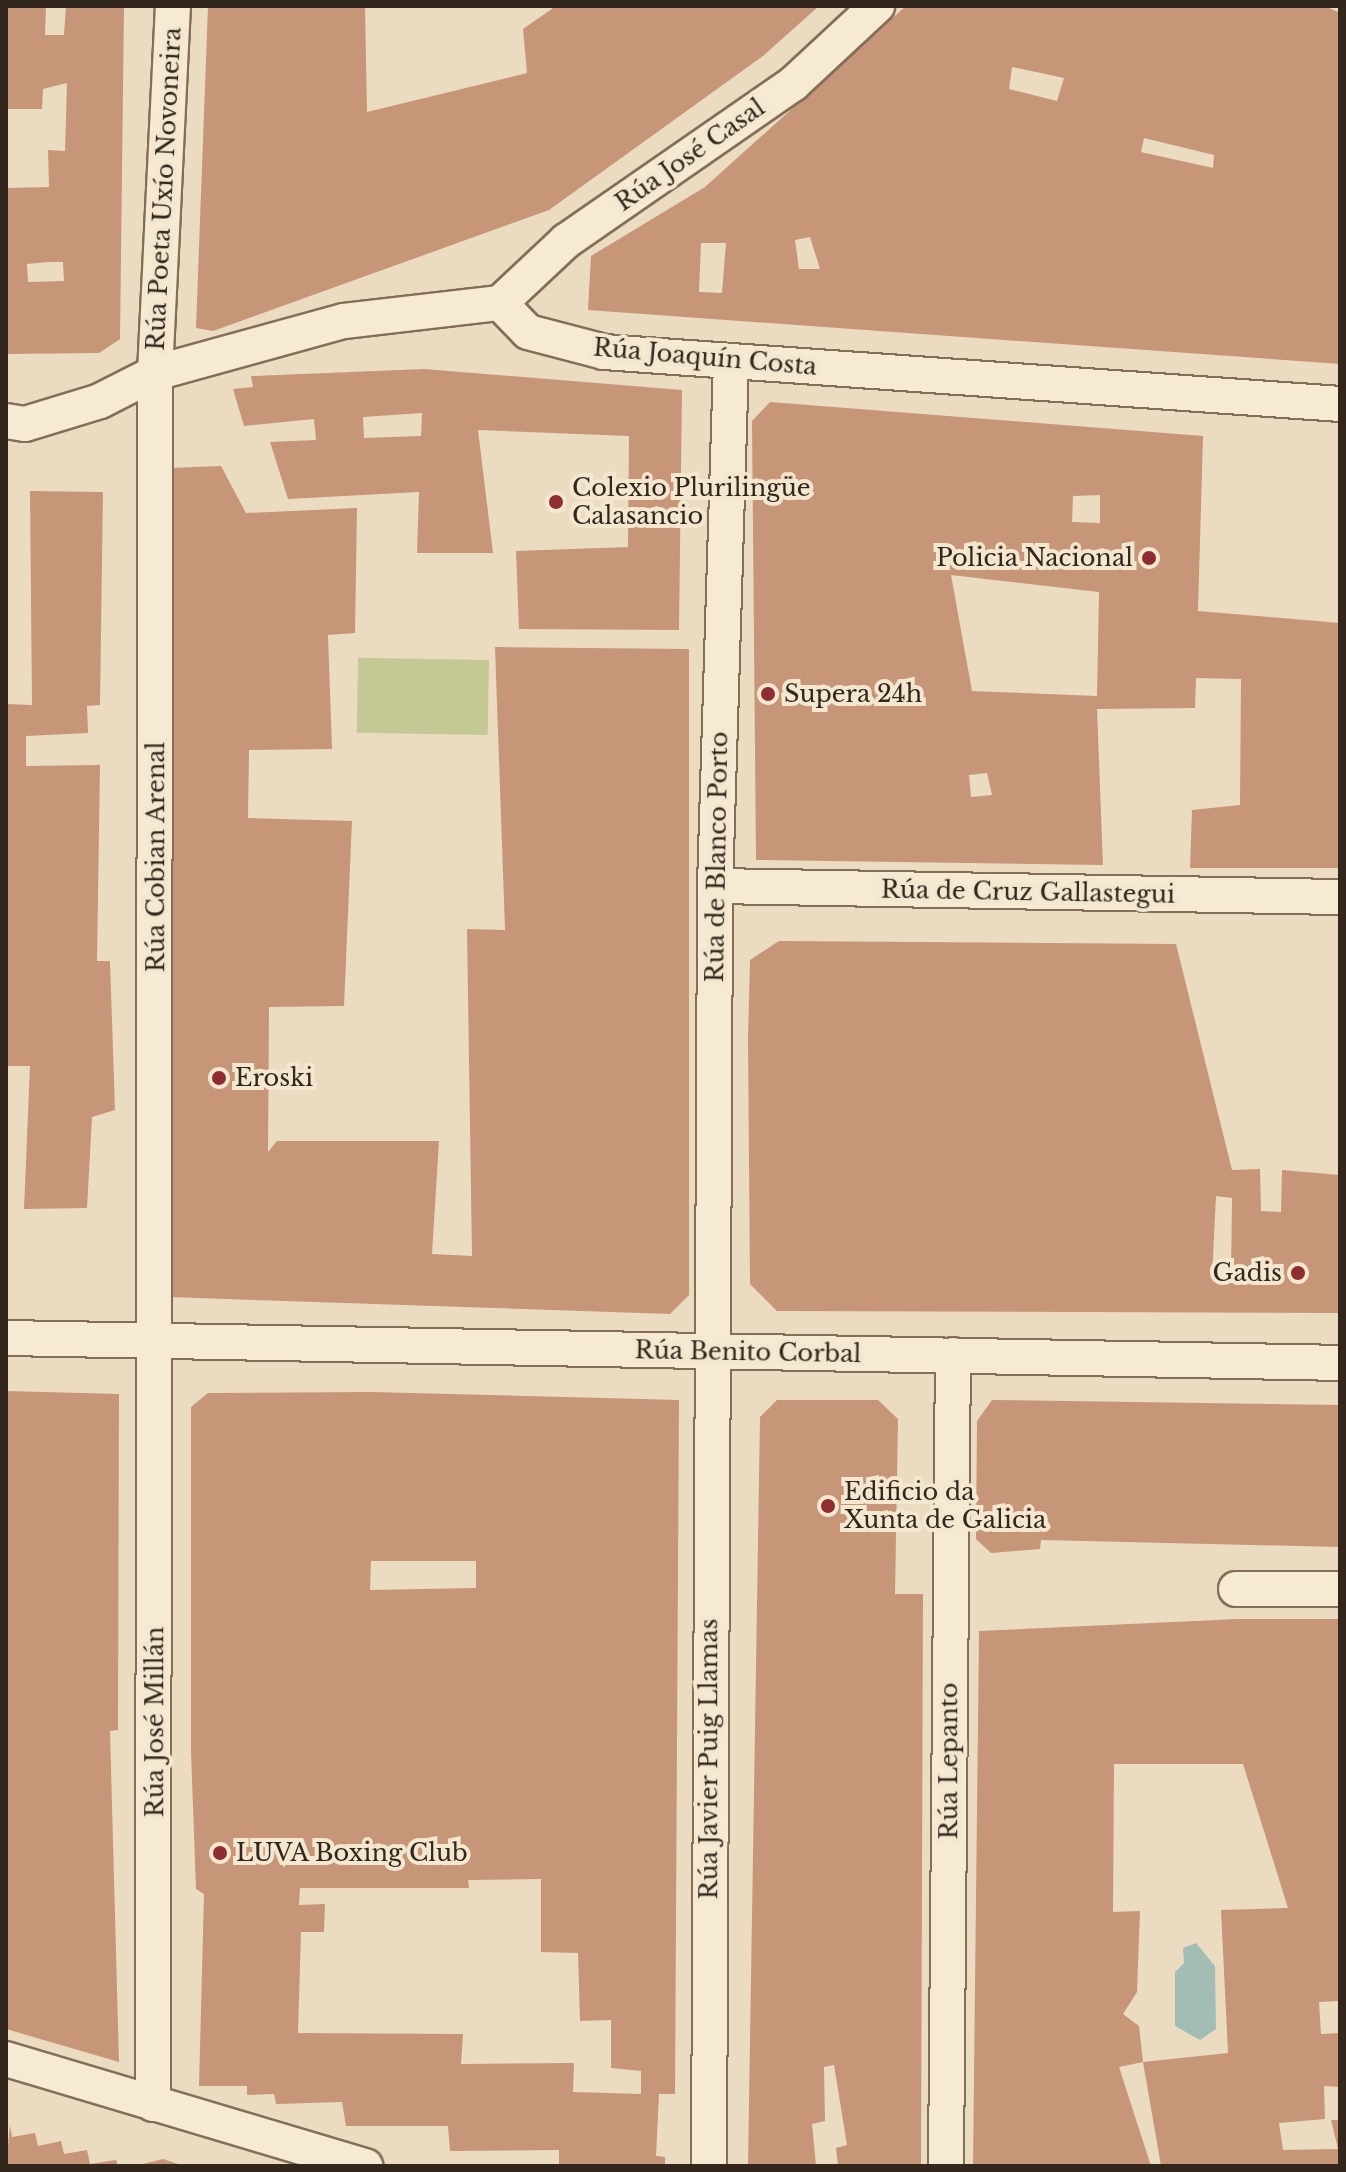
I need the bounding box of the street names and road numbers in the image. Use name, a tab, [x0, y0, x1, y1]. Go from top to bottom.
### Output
street label: Rúa Poeta Uxío Novoneira	[141, 26, 187, 352]
street label: Rúa José Casal	[610, 93, 770, 217]
street label: Rúa Joaquín Costa	[592, 333, 818, 381]
street label: Rúa de Blanco Porto	[700, 731, 734, 983]
street label: Rúa Cobian Arenal	[142, 741, 170, 973]
street label: Rúa de Cruz Gallastegui	[881, 875, 1175, 909]
street label: Rúa Benito Corbal	[634, 1336, 862, 1368]
street label: Rúa Javier Puig Llamas	[695, 1618, 723, 1900]
street label: Rúa José Millán	[141, 1627, 169, 1817]
street label: Rúa Lepanto	[935, 1682, 963, 1840]

